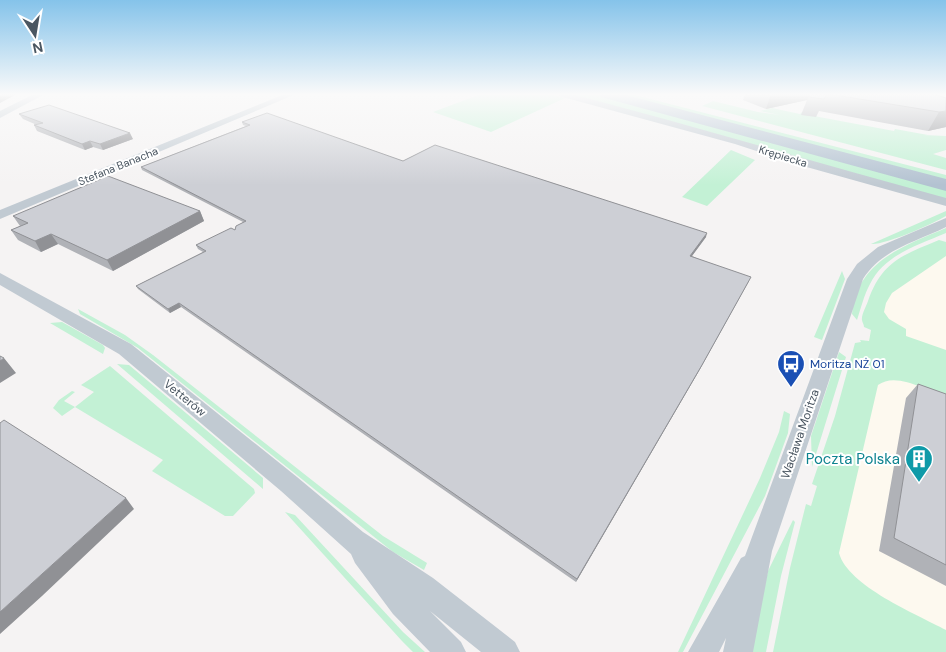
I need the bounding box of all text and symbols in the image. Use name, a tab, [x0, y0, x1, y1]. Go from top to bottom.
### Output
north arrow	[10, 10, 60, 60]
text: N	[31, 38, 45, 58]
street label: Krępiecka	[757, 142, 809, 170]
street label: Stefana Banacha	[76, 144, 160, 188]
bus stop icon: Moritza NŻ 01	[776, 349, 806, 388]
place label: Moritza NŻ 01	[810, 356, 884, 372]
street label: Vetterów	[160, 376, 210, 420]
street label: Wacława Moritza	[777, 387, 823, 481]
building icon: Poczta Polska	[904, 444, 934, 483]
place label: Poczta Polska	[806, 449, 900, 469]

